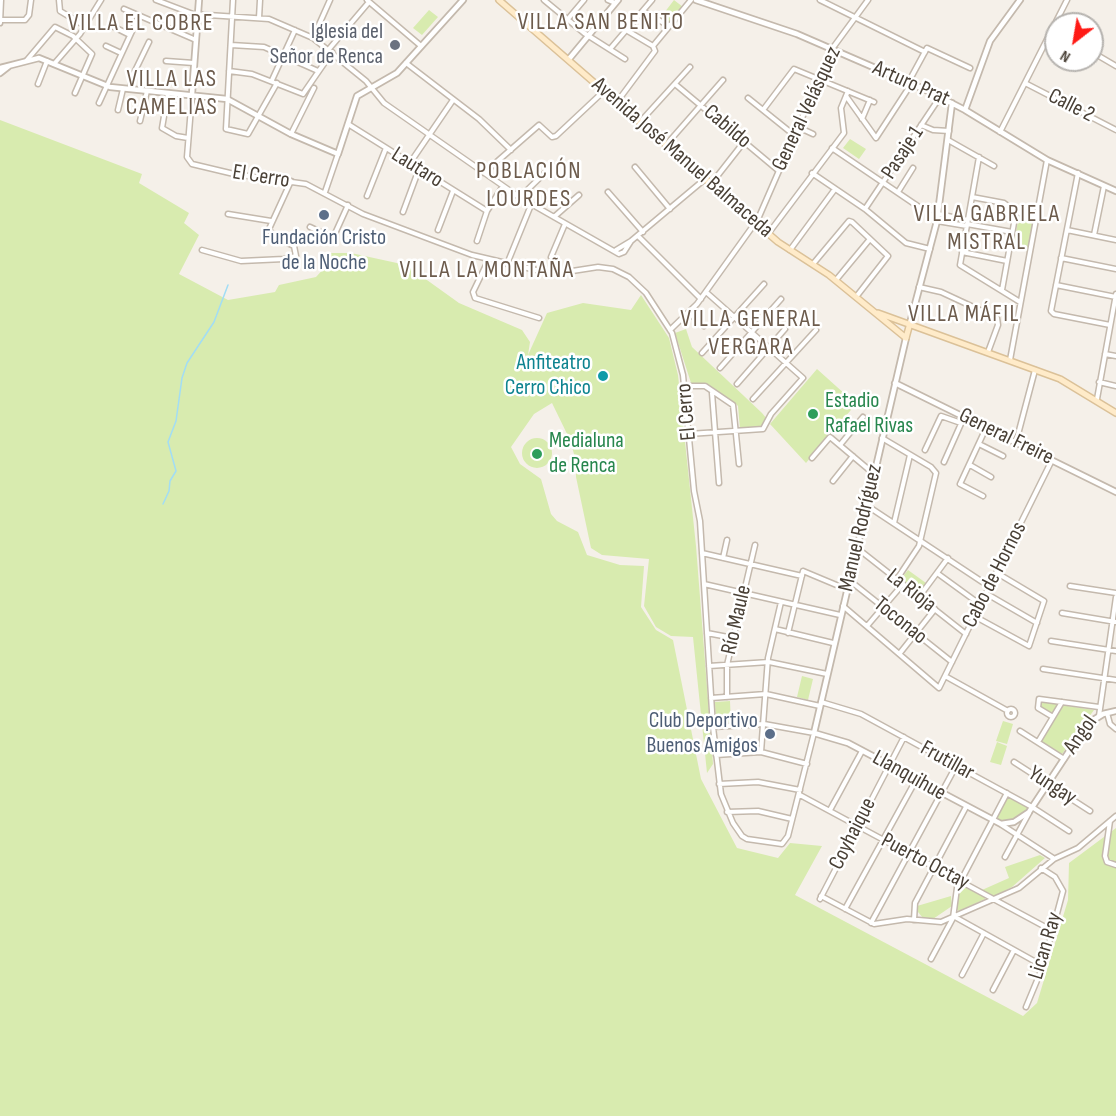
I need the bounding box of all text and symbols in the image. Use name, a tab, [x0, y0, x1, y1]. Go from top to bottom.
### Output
district label: VILLA SAN BENITO	[517, 9, 685, 37]
district label: VILLA EL COBRE	[68, 10, 214, 38]
north arrow	[1044, 12, 1104, 72]
place label: Iglesia del Señor de Renca	[270, 19, 383, 70]
marker: Iglesia del Señor de Renca	[388, 38, 402, 52]
street label: General Velásquez	[767, 43, 847, 175]
text: N	[1057, 46, 1074, 66]
street label: Arturo Prat	[868, 55, 954, 113]
district label: VILLA LAS CAMELIAS	[126, 66, 218, 122]
street label: Avenida José Manuel Balmaceda	[586, 72, 778, 244]
street label: Calle 2	[1043, 83, 1099, 129]
street label: Cabildo	[698, 99, 756, 155]
street label: Pasaje 1	[876, 122, 930, 184]
street label: Lautaro	[386, 142, 448, 194]
district label: POBLACIÓN LOURDES	[476, 158, 582, 214]
street label: El Cerro	[231, 159, 291, 195]
district label: VILLA GABRIELA MISTRAL	[914, 201, 1060, 257]
marker: Fundación Cristo de la Noche	[317, 208, 331, 222]
place label: Fundación Cristo de la Noche	[262, 225, 386, 276]
district label: VILLA LA MONTAÑA	[400, 257, 574, 285]
district label: VILLA MÁFIL	[908, 301, 1020, 329]
district label: VILLA GENERAL VERGARA	[680, 306, 822, 362]
place label: Anfiteatro Cerro Chico	[505, 350, 591, 402]
marker: Anfiteatro Cerro Chico	[596, 369, 610, 383]
street label: El Cerro	[671, 382, 703, 442]
place label: Estadio Rafael Rivas	[825, 388, 913, 440]
street label: General Freire	[954, 403, 1058, 471]
marker: Estadio Rafael Rivas	[806, 407, 820, 421]
place label: Medialuna de Renca	[549, 428, 624, 480]
marker: Medialuna de Renca	[530, 447, 544, 461]
street label: Manuel Rodríguez	[834, 462, 888, 594]
street label: Cabo de Hornos	[957, 518, 1033, 632]
street label: La Rioja	[881, 563, 941, 619]
street label: Río Maule	[716, 583, 758, 657]
street label: Toconao	[868, 591, 932, 651]
place label: Club Deportivo Buenos Amigos	[646, 708, 758, 760]
street label: Angol	[1058, 711, 1104, 759]
marker: Club Deportivo Buenos Amigos	[763, 727, 777, 741]
street label: Frutillar	[915, 735, 979, 787]
street label: Llanquihue	[868, 745, 950, 807]
street label: Yungay	[1023, 761, 1081, 811]
street label: Coyhaique	[824, 794, 882, 874]
street label: Puerto Octay	[876, 828, 974, 896]
street label: Lican Ray	[1023, 909, 1069, 983]

